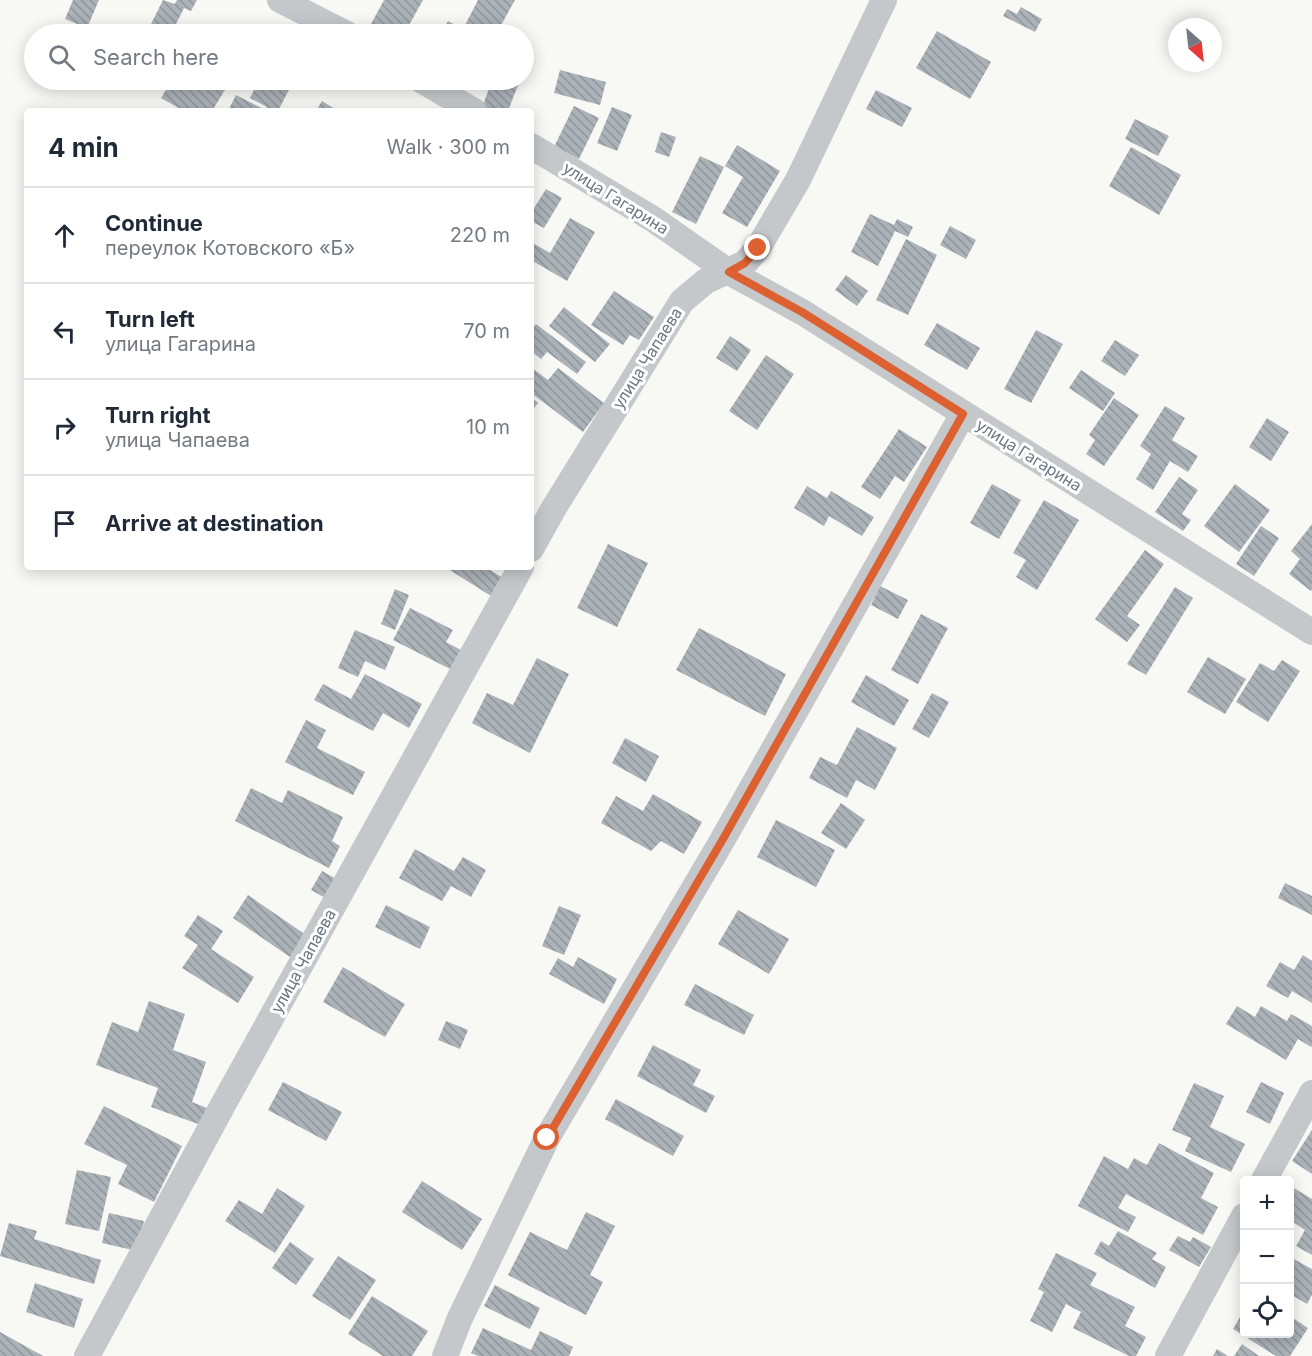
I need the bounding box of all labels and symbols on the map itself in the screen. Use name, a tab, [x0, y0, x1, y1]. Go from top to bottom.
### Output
north arrow	[1168, 18, 1222, 72]
street label: улица Гагарина	[560, 158, 672, 238]
route end	[744, 234, 770, 260]
street label: улица Чапаева	[608, 304, 686, 412]
street label: улица Гагарина	[973, 415, 1085, 495]
street label: улица Чапаева	[266, 905, 340, 1017]
route start	[533, 1124, 559, 1150]

